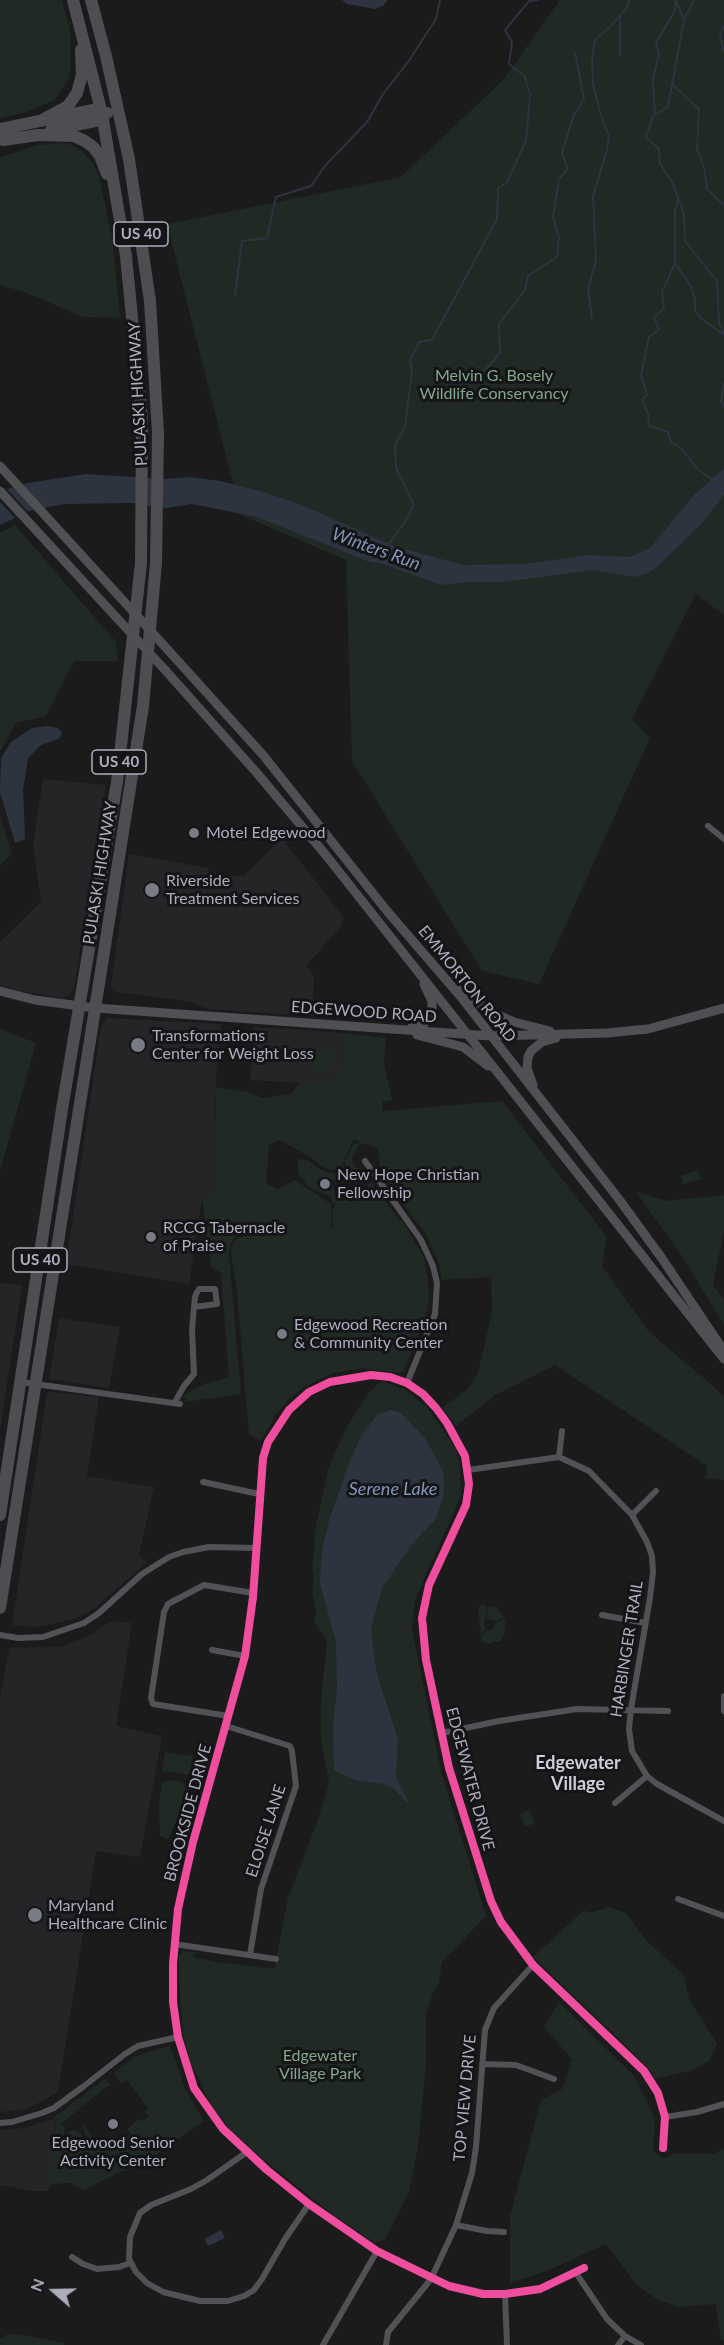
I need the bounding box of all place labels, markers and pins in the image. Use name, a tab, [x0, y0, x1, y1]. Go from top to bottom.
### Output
place label: Motel Edgewood	[206, 823, 326, 843]
marker: Motel Edgewood	[187, 826, 201, 840]
place label: Riverside Treatment Services	[166, 871, 299, 909]
marker: Riverside Treatment Services	[143, 881, 161, 899]
place label: Transformations Center for Weight Loss	[152, 1026, 314, 1064]
marker: Transformations Center for Weight Loss	[129, 1036, 147, 1054]
place label: New Hope Christian Fellowship	[337, 1165, 479, 1203]
marker: New Hope Christian Fellowship	[318, 1177, 332, 1191]
place label: RCCG Tabernacle of Praise	[163, 1218, 285, 1256]
marker: RCCG Tabernacle of Praise	[144, 1230, 158, 1244]
place label: Edgewood Recreation & Community Center	[294, 1315, 447, 1353]
marker: Edgewood Recreation & Community Center	[275, 1327, 289, 1341]
place label: Maryland Healthcare Clinic	[48, 1896, 167, 1934]
marker: Maryland Healthcare Clinic	[26, 1906, 44, 1924]
marker: Edgewood Senior Activity Center	[106, 2117, 120, 2131]
place label: Edgewood Senior Activity Center	[52, 2133, 174, 2171]

